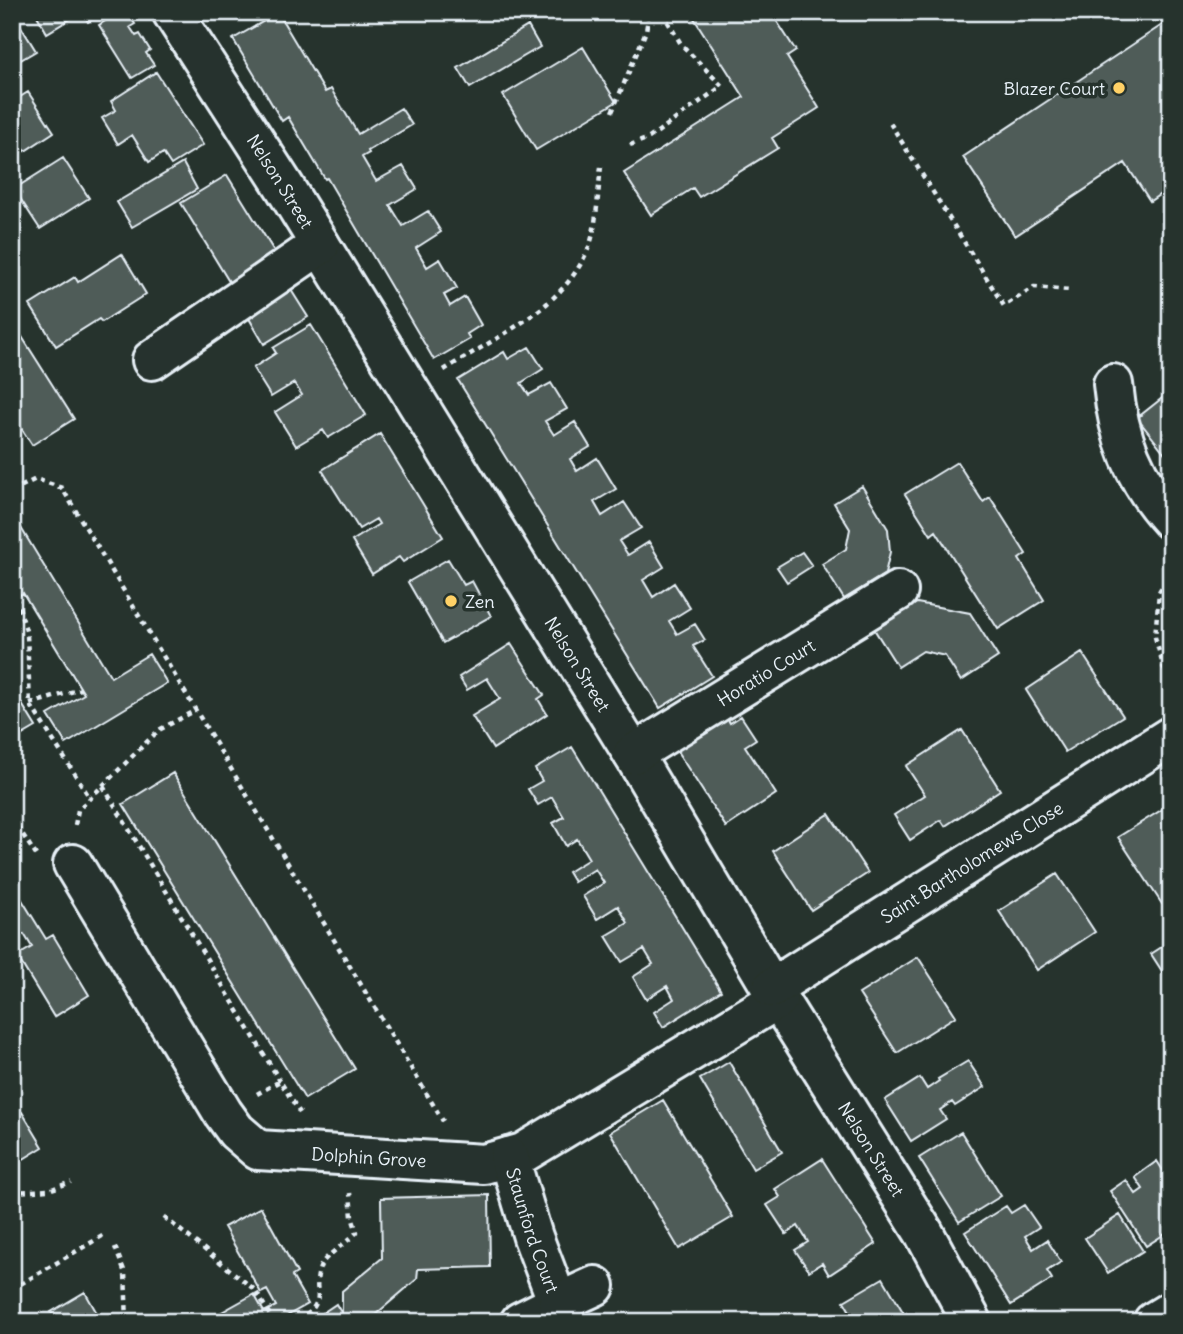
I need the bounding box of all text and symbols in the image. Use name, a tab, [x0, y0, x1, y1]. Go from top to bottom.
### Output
place label: Blazer Court	[1004, 77, 1105, 100]
marker: Blazer Court	[1111, 80, 1127, 96]
street label: Nelson Street	[242, 130, 319, 233]
place label: Zen	[465, 590, 495, 613]
marker: Zen	[443, 593, 459, 609]
street label: Nelson Street	[540, 612, 616, 716]
street label: Horatio Court	[713, 633, 819, 711]
street label: Saint Bartholomews Close	[876, 796, 1067, 928]
street label: Nelson Street	[833, 1097, 910, 1200]
street label: Dolphin Grove	[311, 1142, 427, 1172]
street label: Staunford Court	[501, 1165, 565, 1296]

